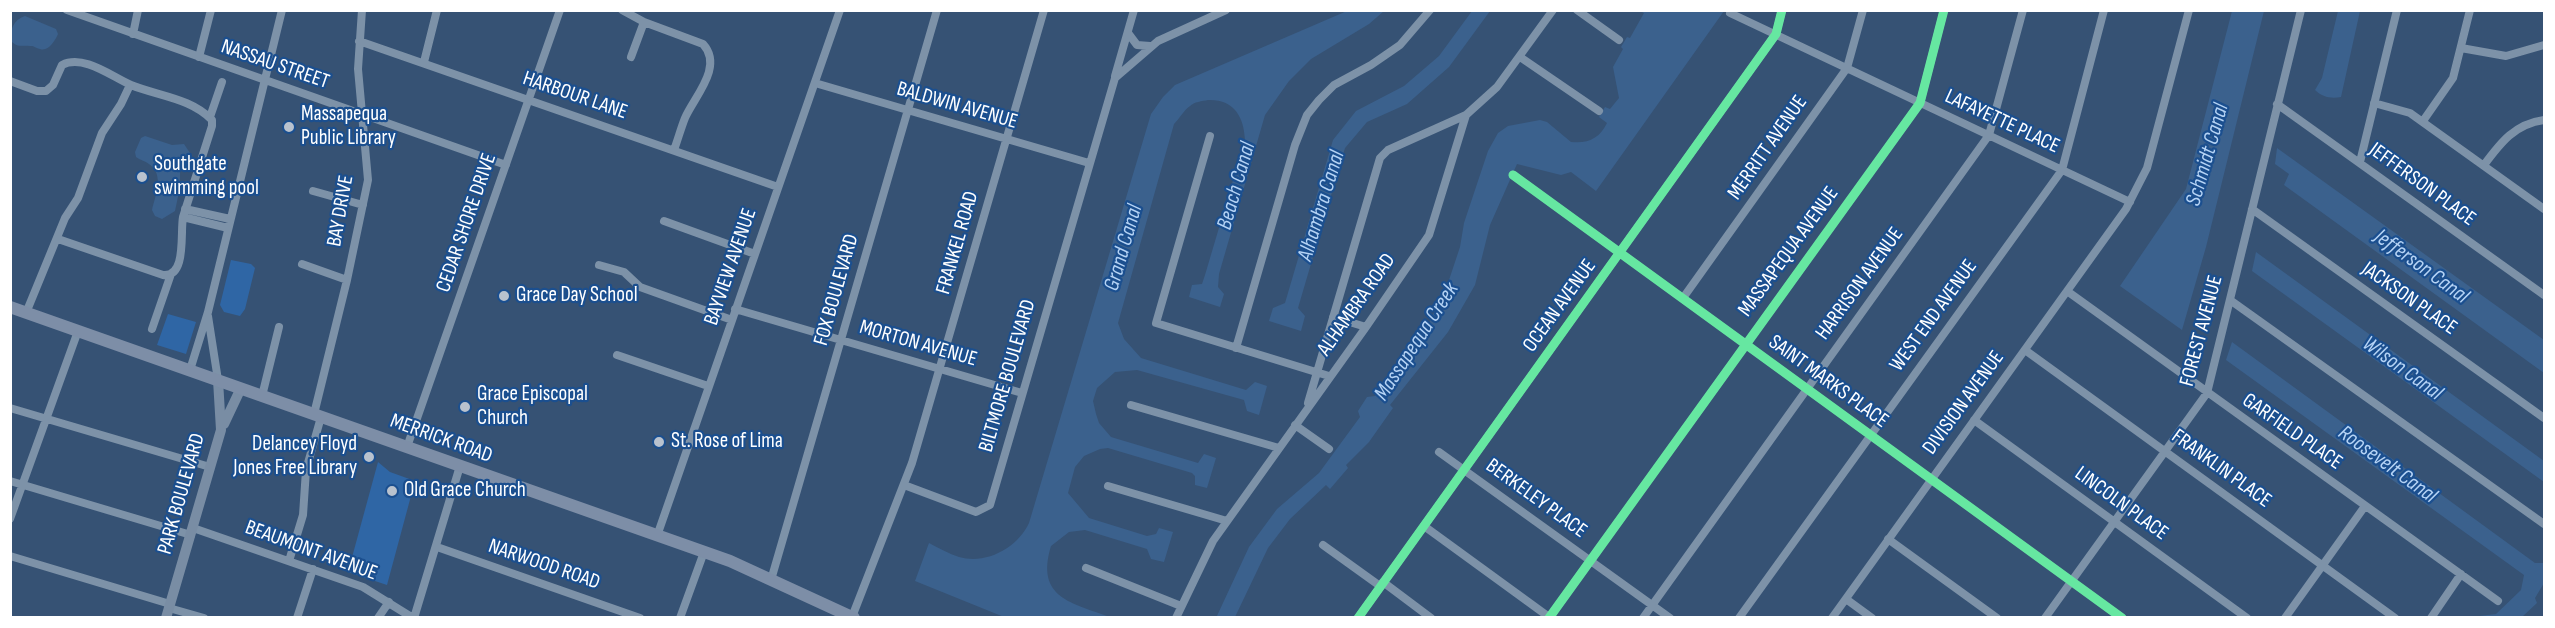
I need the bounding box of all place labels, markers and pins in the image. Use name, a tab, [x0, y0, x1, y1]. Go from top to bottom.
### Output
place label: Massapequa Public Library	[301, 102, 396, 152]
marker: Massapequa Public Library	[282, 120, 296, 134]
place label: Southgate swimming pool	[154, 152, 259, 202]
marker: Southgate swimming pool	[135, 170, 149, 184]
place label: Grace Day School	[516, 283, 638, 309]
marker: Grace Day School	[497, 289, 511, 303]
place label: Grace Episcopal Church	[477, 382, 588, 432]
marker: Grace Episcopal Church	[458, 400, 472, 414]
place label: St. Rose of Lima	[671, 429, 783, 455]
place label: Delancey Floyd Jones Free Library	[233, 432, 357, 482]
marker: St. Rose of Lima	[652, 435, 666, 449]
marker: Delancey Floyd Jones Free Library	[362, 450, 376, 464]
place label: Old Grace Church	[404, 478, 526, 504]
marker: Old Grace Church	[385, 484, 399, 498]

